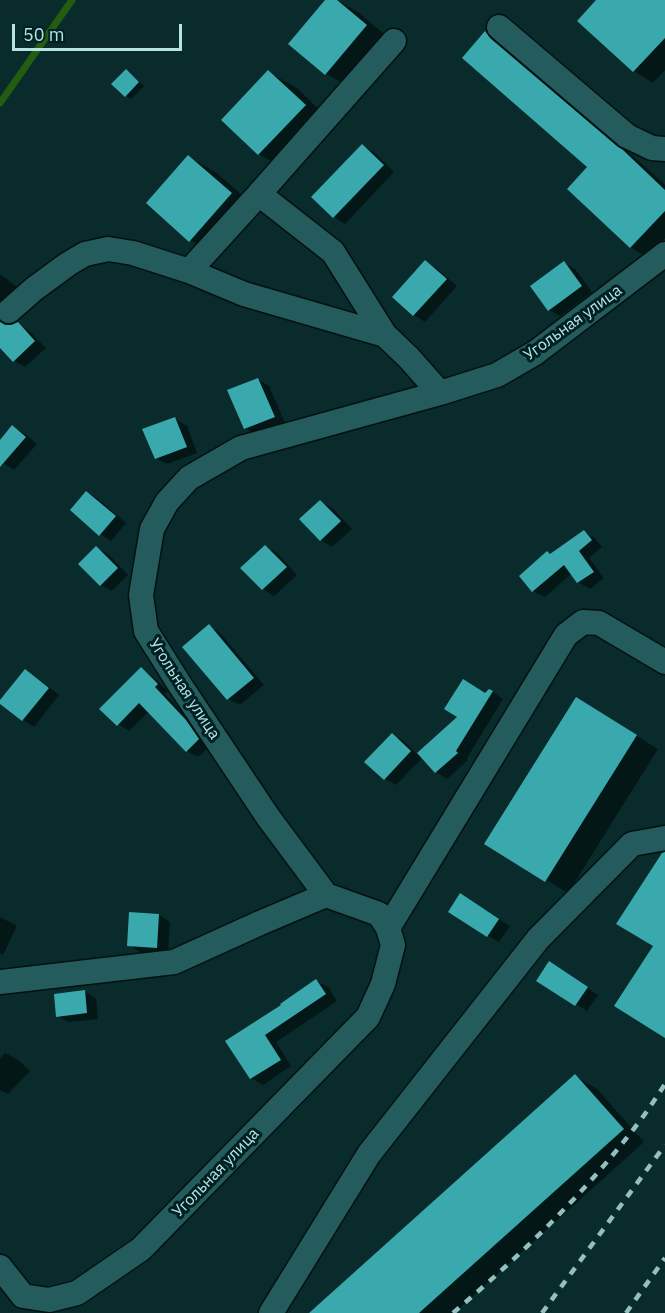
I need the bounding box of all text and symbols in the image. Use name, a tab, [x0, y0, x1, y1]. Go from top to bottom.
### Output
scale bar	[15, 12, 184, 50]
text: 50 m	[23, 23, 65, 46]
street label: Угольная улица	[520, 281, 626, 365]
street label: Угольная улица	[144, 635, 224, 743]
street label: Угольная улица	[169, 1124, 263, 1222]

